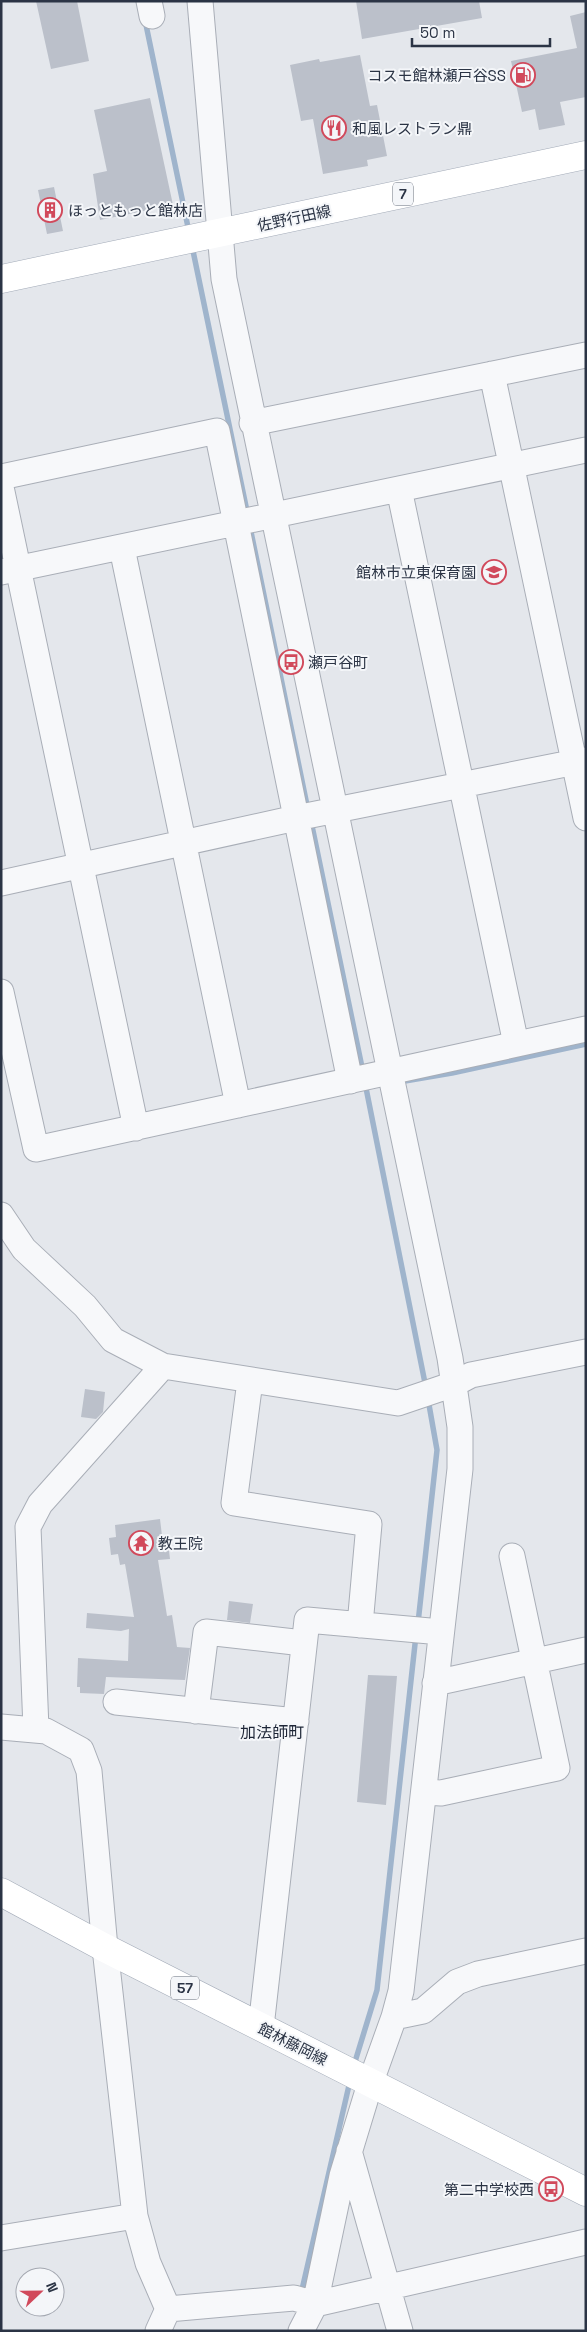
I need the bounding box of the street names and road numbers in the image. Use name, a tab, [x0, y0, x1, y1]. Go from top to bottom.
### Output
road number: 7	[393, 182, 413, 205]
street label: 佐野行田線	[255, 201, 333, 235]
road number: 57	[171, 1976, 199, 2000]
street label: 館林藤岡線	[255, 2019, 331, 2069]

